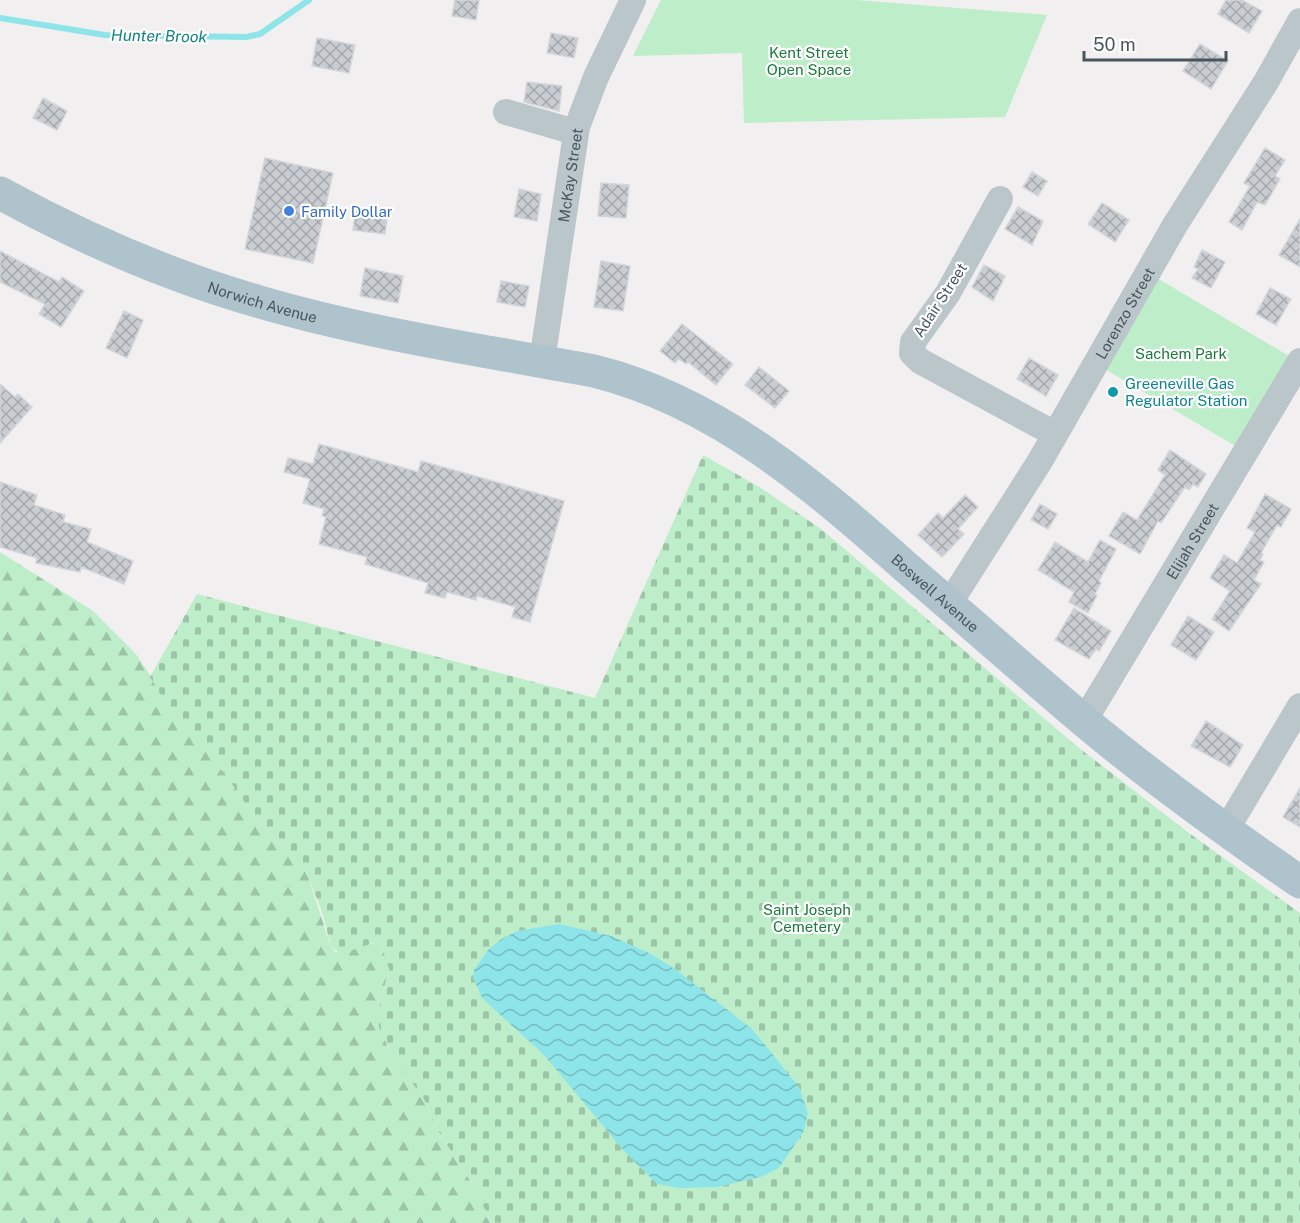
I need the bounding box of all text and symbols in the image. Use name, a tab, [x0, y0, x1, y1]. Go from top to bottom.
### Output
scale bar	[1084, 24, 1226, 62]
water label: Hunter Brook	[111, 26, 208, 46]
text: 50 m	[1093, 34, 1136, 55]
park label: Kent Street Open Space	[767, 44, 851, 78]
street label: McKay Street	[554, 127, 585, 223]
place label: Family Dollar	[301, 203, 393, 220]
marker: Family Dollar	[282, 204, 296, 218]
street label: Adair Street	[910, 260, 970, 340]
street label: Lorenzo Street	[1092, 264, 1158, 362]
street label: Norwich Avenue	[206, 278, 319, 326]
park label: Sachem Park	[1135, 345, 1227, 362]
place label: Greeneville Gas Regulator Station	[1125, 375, 1248, 409]
marker: Greeneville Gas Regulator Station	[1106, 385, 1120, 399]
street label: Elijah Street	[1163, 500, 1221, 582]
street label: Boswell Avenue	[888, 550, 983, 635]
park label: Saint Joseph Cemetery	[763, 901, 851, 935]

